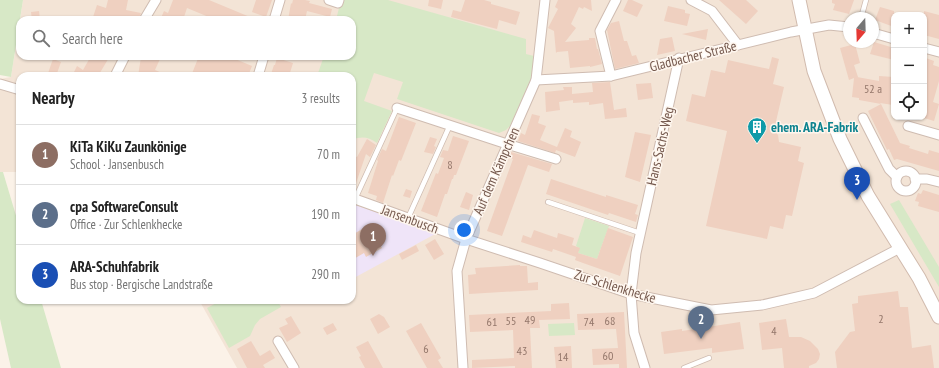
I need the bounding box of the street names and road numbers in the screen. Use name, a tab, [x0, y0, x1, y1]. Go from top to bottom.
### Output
street label: Gladbacher Straße	[648, 36, 739, 76]
street label: Hans-Sachs-Weg	[642, 105, 678, 187]
street label: Auf dem Kämpchen	[469, 124, 523, 218]
street label: Jansenbusch	[378, 200, 441, 238]
street label: Zur Schlenkhecke	[572, 265, 658, 307]

